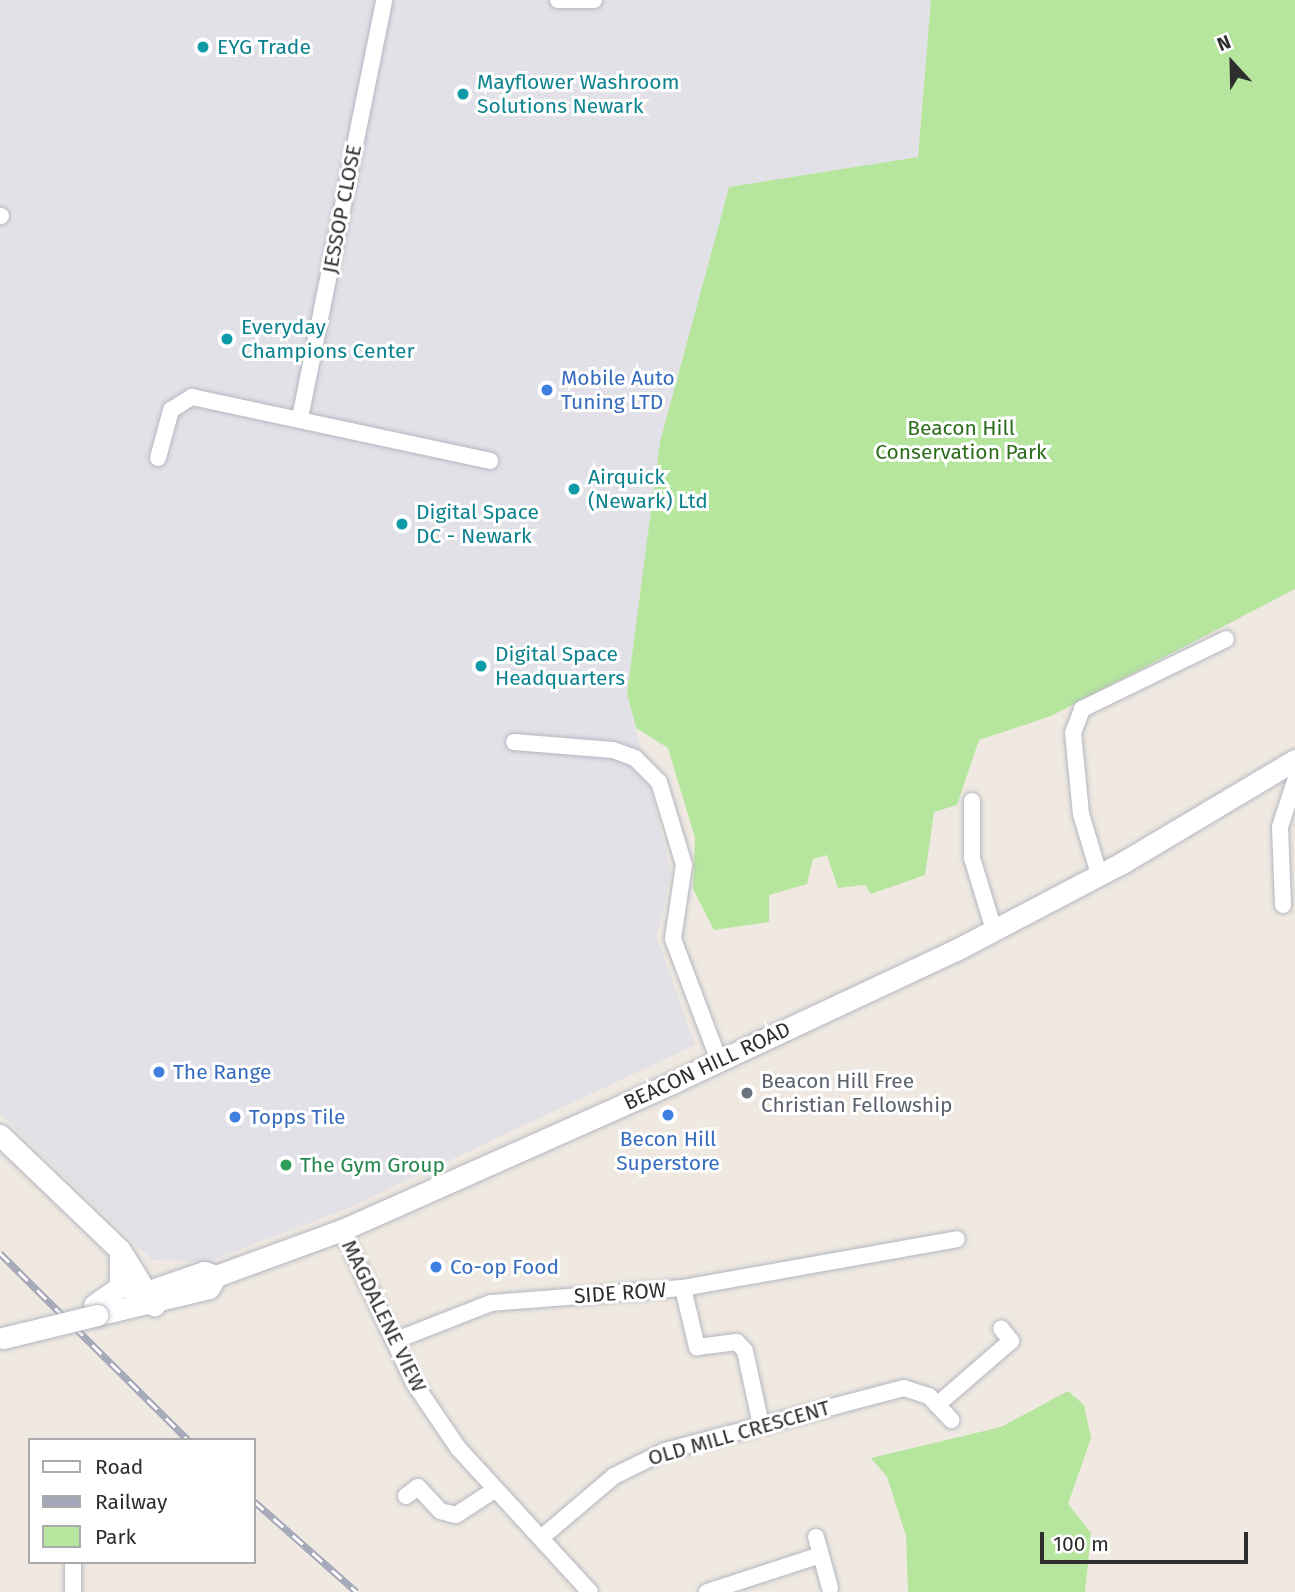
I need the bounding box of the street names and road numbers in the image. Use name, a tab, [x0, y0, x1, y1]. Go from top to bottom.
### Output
street label: JESSOP CLOSE	[317, 142, 367, 276]
street label: BEACON HILL ROAD	[620, 1016, 794, 1116]
street label: MAGDALENE VIEW	[336, 1236, 432, 1396]
street label: SIDE ROW	[573, 1277, 667, 1309]
street label: OLD MILL CRESCENT	[645, 1395, 833, 1471]

